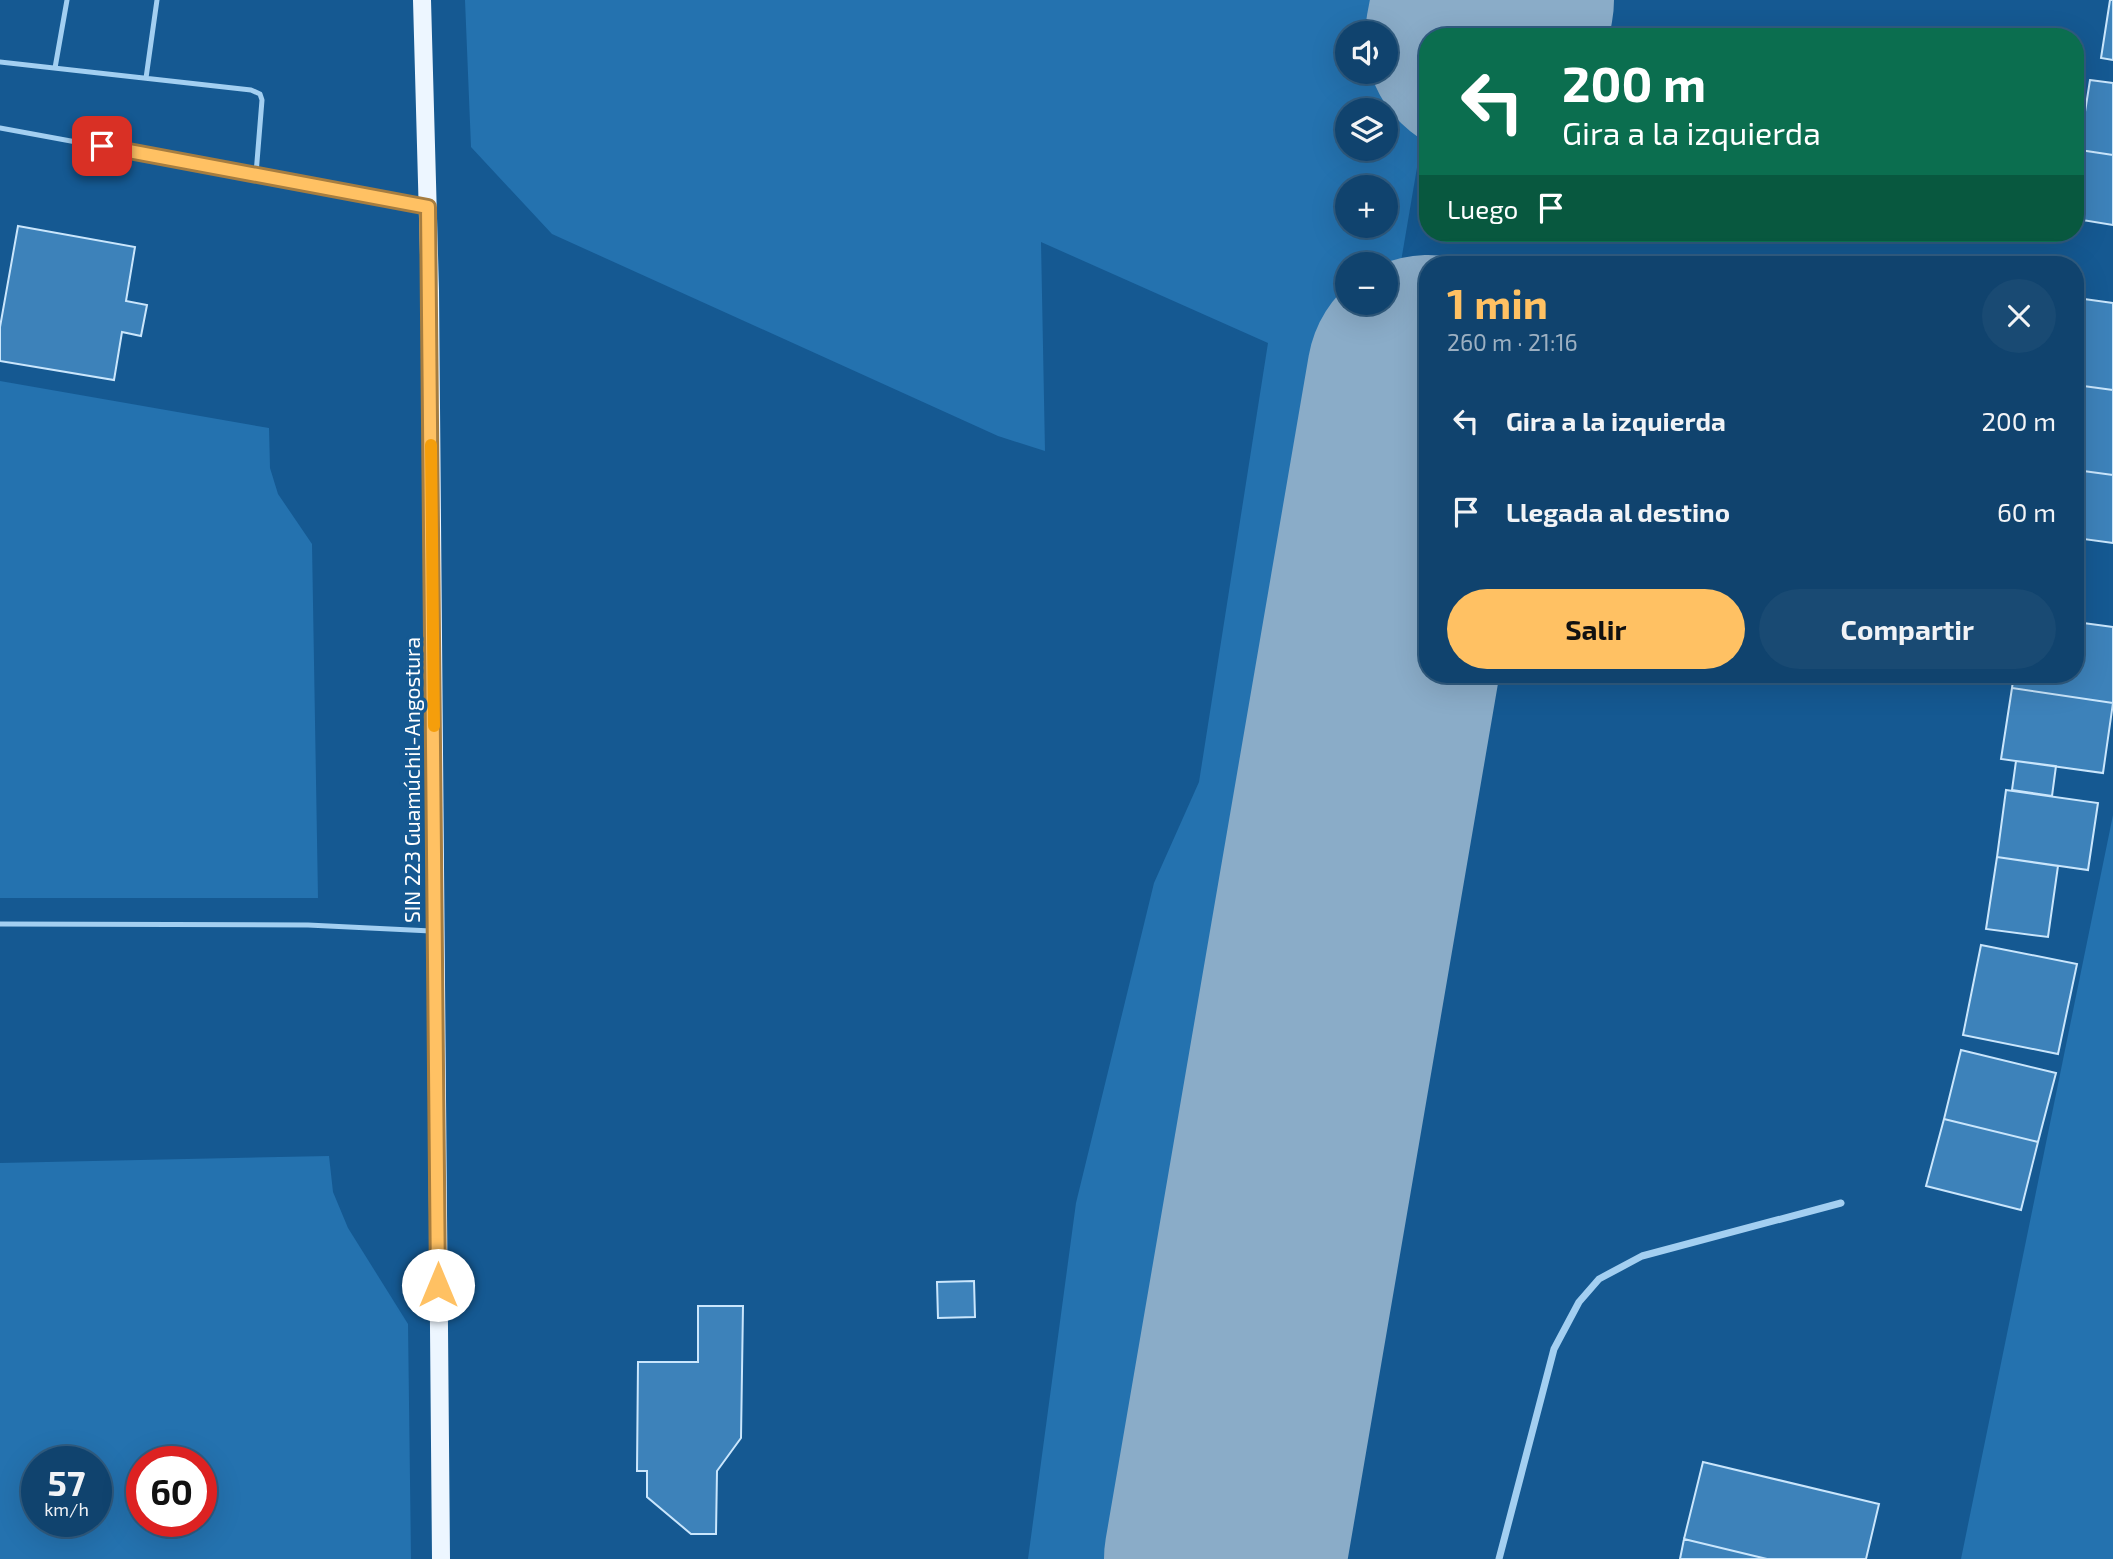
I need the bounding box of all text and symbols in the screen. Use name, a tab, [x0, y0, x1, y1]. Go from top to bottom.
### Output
map controls	[1335, 21, 1398, 315]
button: sound	[1335, 21, 1398, 84]
text: 200 m	[1562, 53, 1706, 112]
icon: left	[1447, 56, 1538, 147]
button: layers	[1335, 98, 1398, 161]
text: Gira a la izquierda	[1562, 113, 1821, 151]
pin	[72, 116, 132, 176]
icon: arrive	[83, 127, 121, 165]
button: +	[1335, 175, 1398, 238]
icon: arrive	[1532, 189, 1570, 227]
text: Luego	[1447, 193, 1518, 224]
button: −	[1335, 252, 1398, 315]
text: 1 min	[1447, 277, 1548, 327]
button: close	[1982, 279, 2056, 353]
text: 260 m · 21:16	[1447, 328, 1578, 356]
icon: left	[1447, 402, 1485, 440]
text: Gira a la izquierda	[1506, 405, 1726, 436]
text: 200 m	[1981, 405, 2056, 436]
icon: arrive	[1447, 493, 1485, 531]
text: Llegada al destino	[1506, 496, 1730, 527]
text: 60 m	[1997, 496, 2056, 527]
button: Salir	[1447, 589, 1745, 669]
button: Compartir	[1759, 589, 2056, 669]
street label: SIN 223 Guamúchil-Angostura	[399, 637, 424, 923]
position arrow	[401, 1248, 475, 1322]
speed limit sign: 60	[126, 1446, 217, 1537]
text: 57	[48, 1461, 85, 1503]
text: km/h	[44, 1498, 89, 1520]

